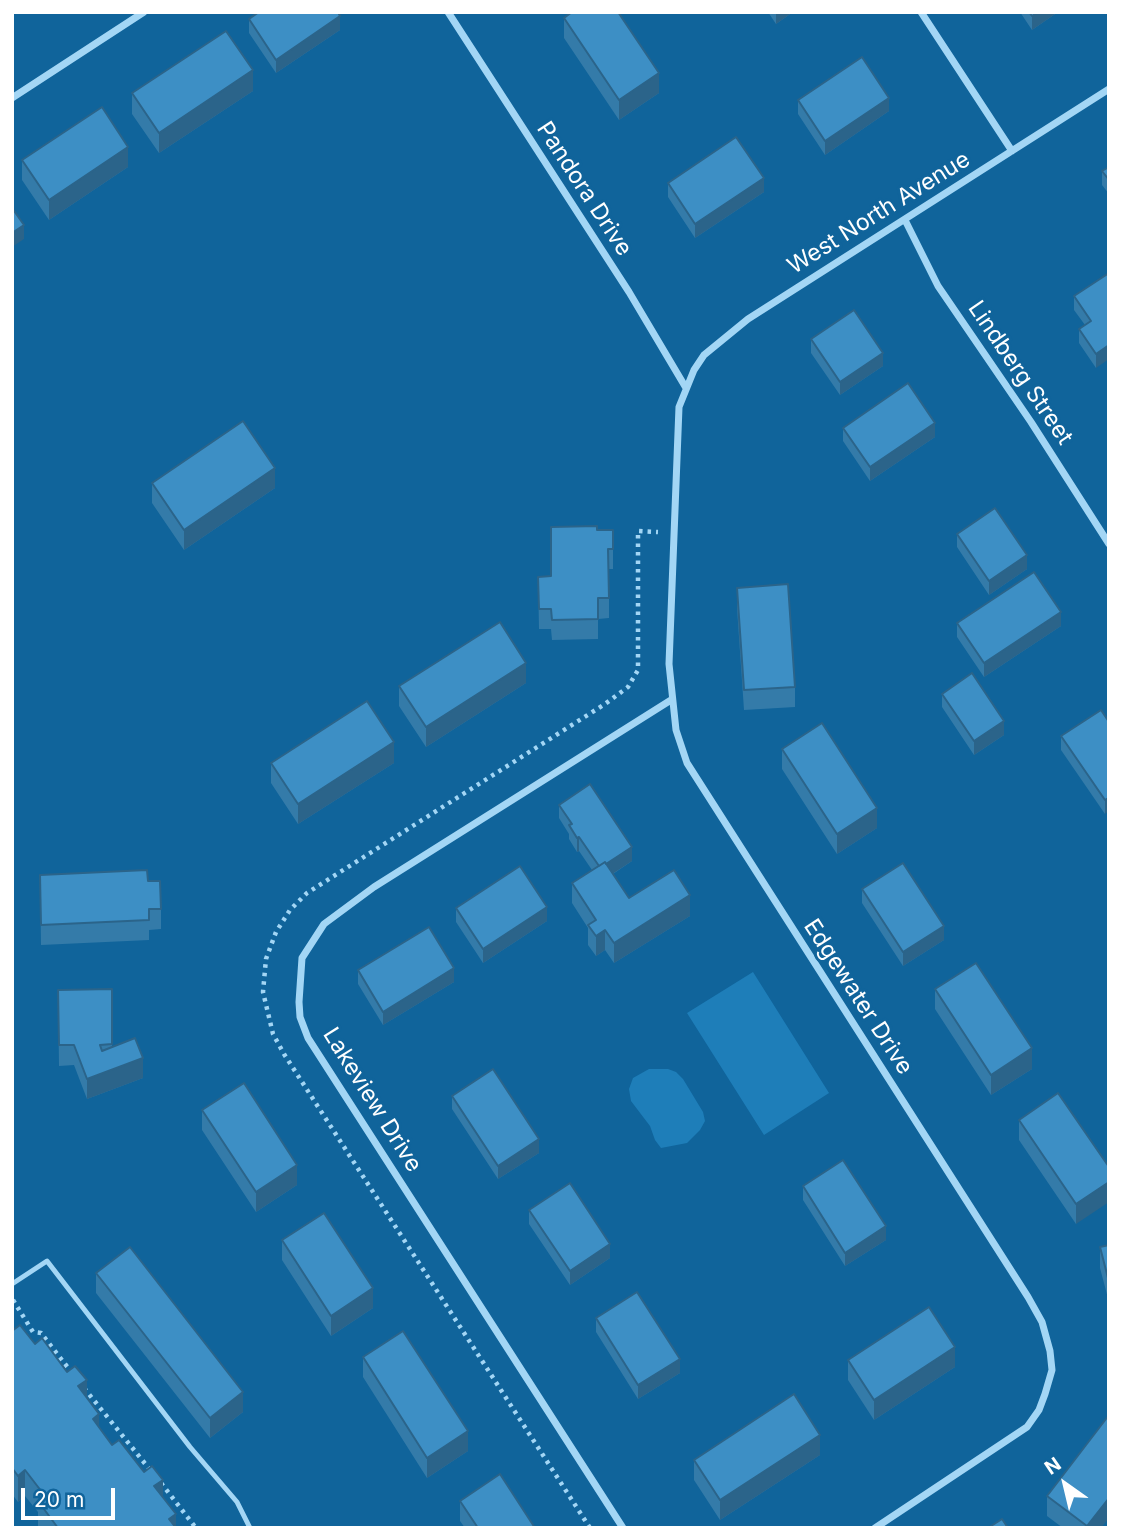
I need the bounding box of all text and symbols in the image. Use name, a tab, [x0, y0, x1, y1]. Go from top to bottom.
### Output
street label: Pandora Drive	[530, 117, 638, 261]
street label: West North Avenue	[783, 146, 975, 280]
street label: Lindberg Street	[962, 296, 1078, 450]
street label: Edgewater Drive	[798, 914, 918, 1080]
street label: Lakeview Drive	[317, 1023, 427, 1177]
north arrow	[1030, 1449, 1100, 1519]
text: N	[1041, 1453, 1065, 1480]
scale bar	[24, 1474, 119, 1518]
text: 20 m	[34, 1487, 84, 1512]

